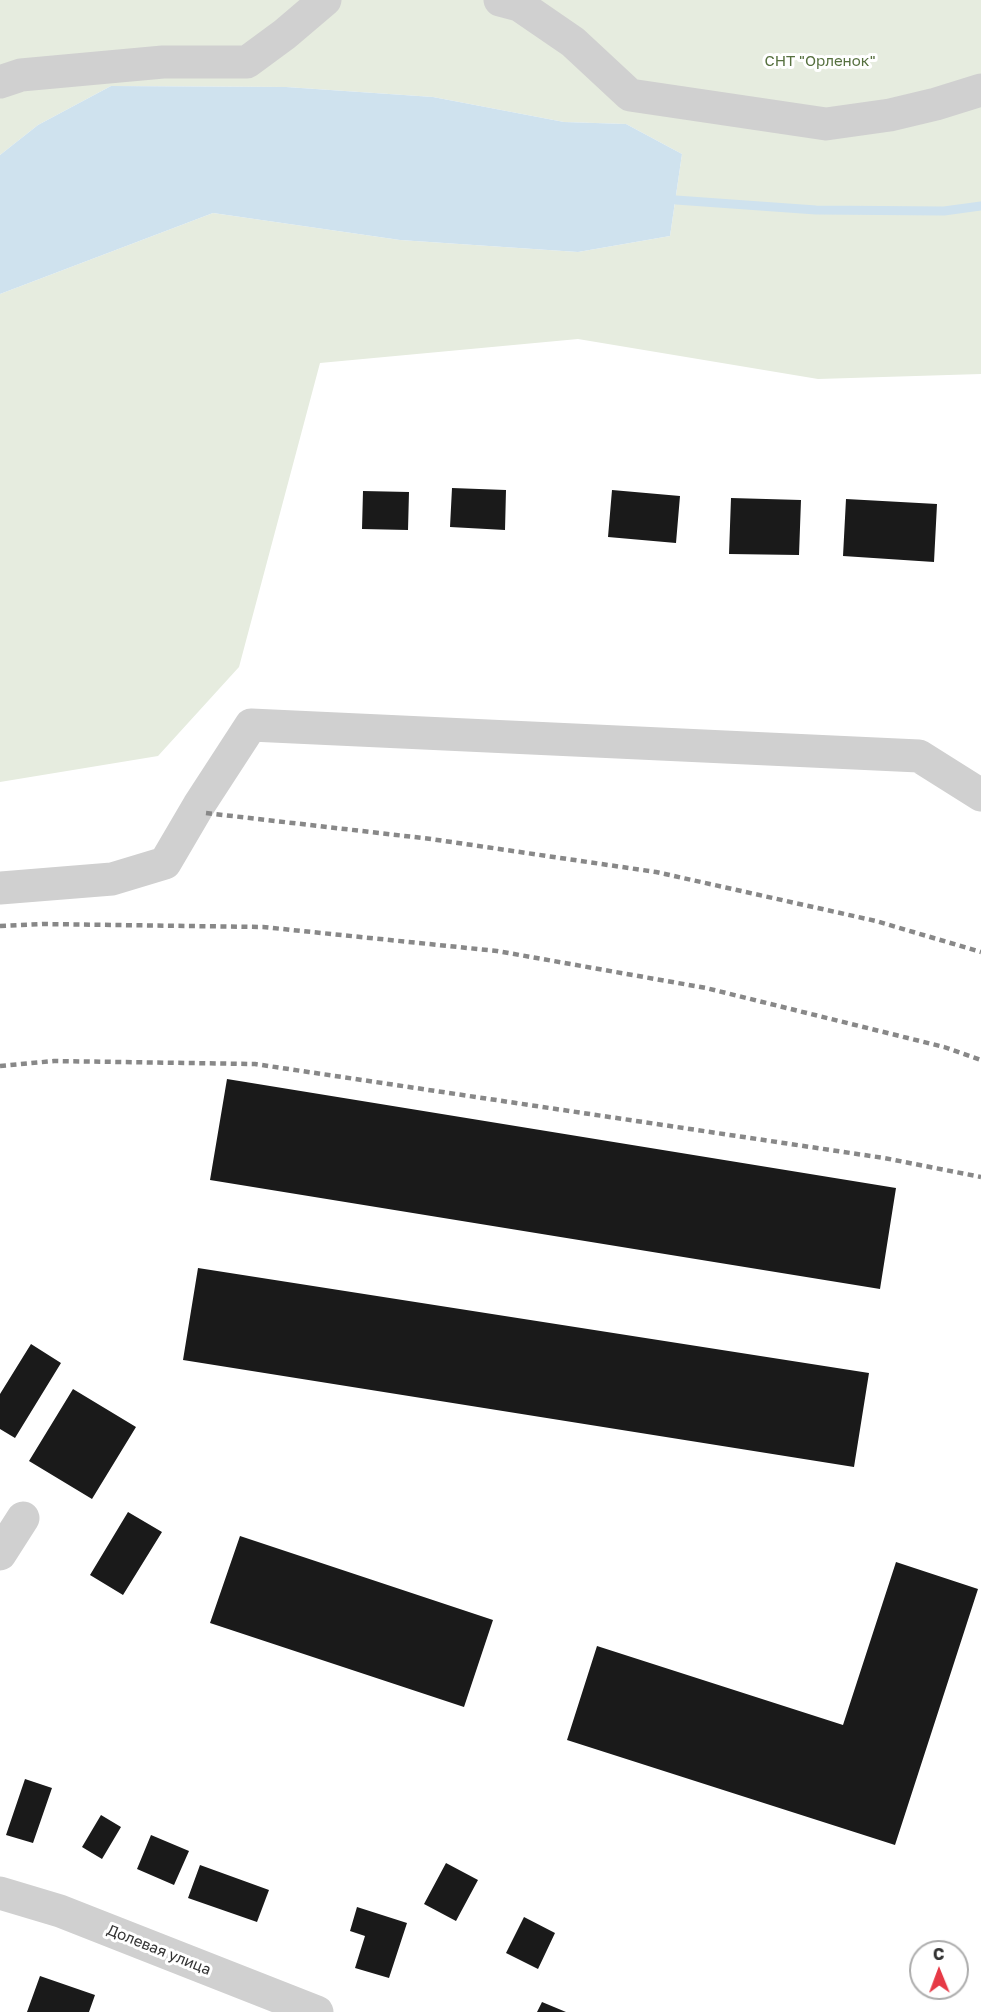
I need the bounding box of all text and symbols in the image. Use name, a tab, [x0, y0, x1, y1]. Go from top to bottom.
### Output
park label: СНТ "Орленок"	[764, 52, 876, 70]
street label: Долевая улица	[104, 1921, 214, 1979]
north arrow	[909, 1940, 969, 2000]
text: С	[933, 1944, 945, 1964]

